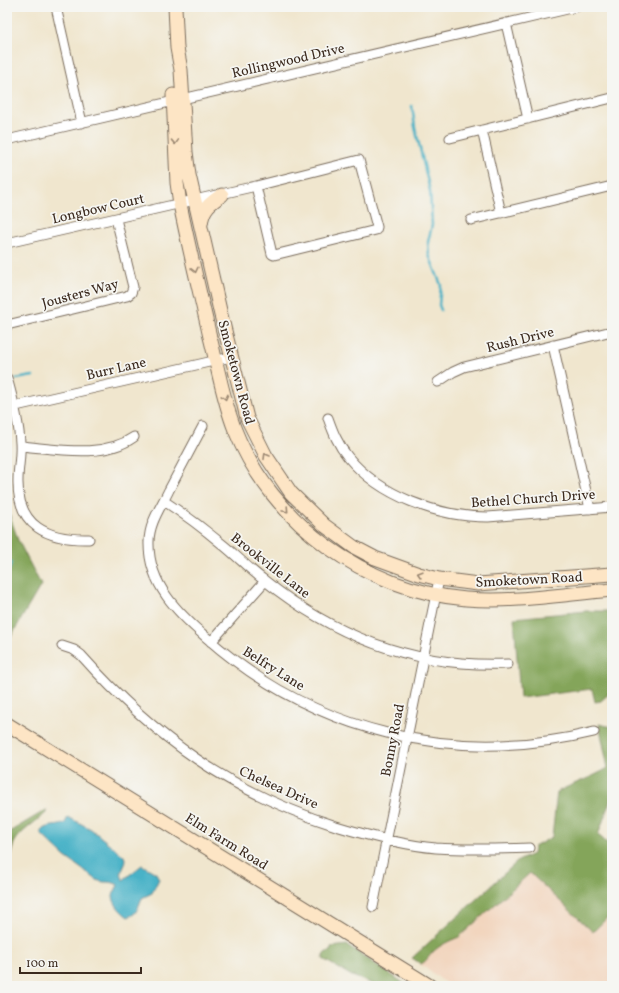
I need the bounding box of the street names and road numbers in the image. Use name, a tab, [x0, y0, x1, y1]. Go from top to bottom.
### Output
street label: Rollingwood Drive	[230, 39, 347, 84]
street label: Longbow Court	[50, 190, 146, 229]
street label: Jousters Way	[40, 275, 121, 314]
street label: Smoketown Road	[213, 318, 259, 427]
street label: Rush Drive	[485, 323, 556, 358]
street label: Burr Lane	[84, 353, 149, 386]
street label: Bethel Church Drive	[470, 486, 596, 513]
street label: Brookville Lane	[226, 529, 314, 604]
street label: Smoketown Road	[475, 568, 583, 593]
street label: Belfry Lane	[239, 643, 308, 696]
street label: Bonny Road	[377, 702, 410, 778]
street label: Chelsea Drive	[236, 762, 321, 814]
street label: Elm Farm Road	[181, 809, 271, 875]

